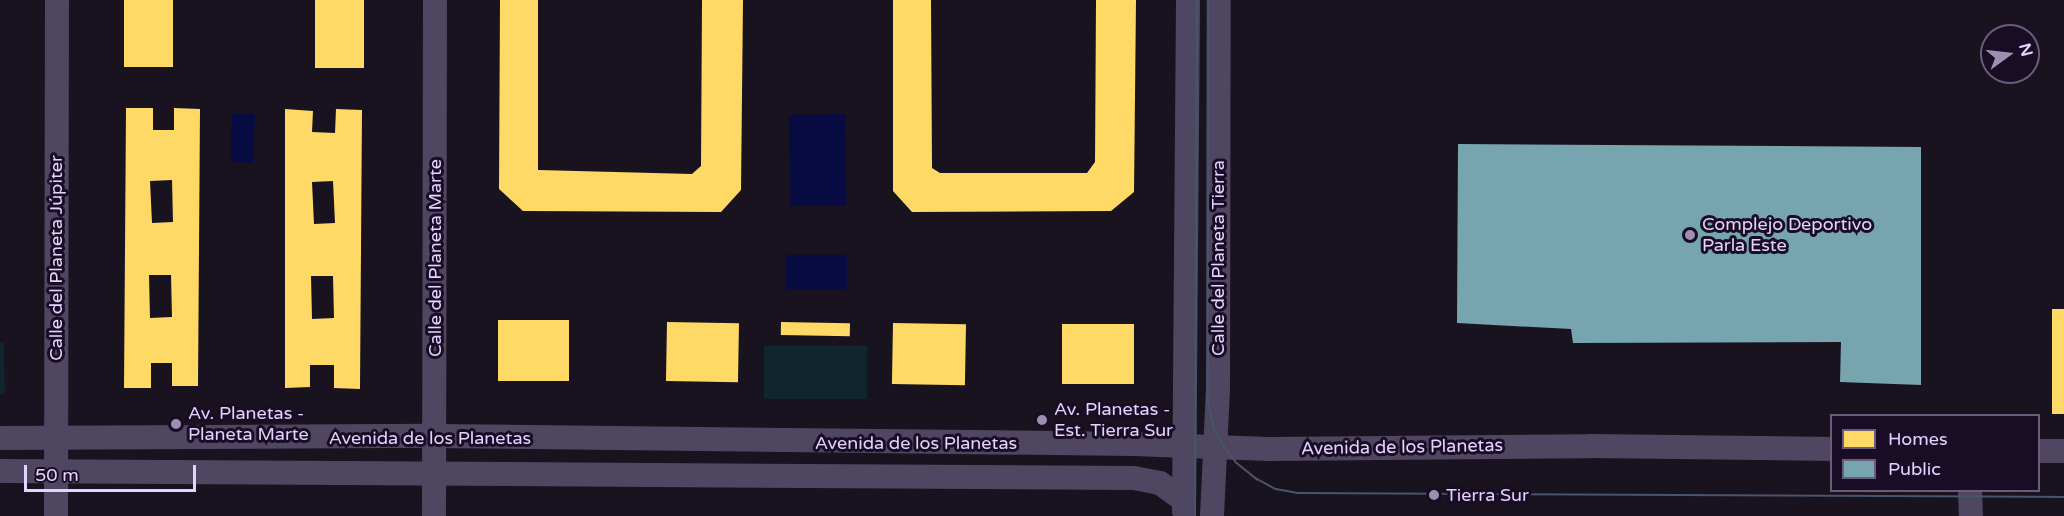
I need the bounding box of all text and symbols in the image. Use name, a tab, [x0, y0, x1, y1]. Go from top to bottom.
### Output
north arrow	[1980, 24, 2040, 84]
text: N	[2014, 41, 2037, 59]
street label: Calle del Planeta Júpiter	[45, 155, 67, 361]
street label: Calle del Planeta Marte	[424, 159, 446, 357]
street label: Calle del Planeta Tierra	[1207, 160, 1229, 356]
place label: Complejo Deportivo Parla Este	[1702, 214, 1872, 256]
marker: Complejo Deportivo Parla Este	[1683, 228, 1697, 242]
place label: Av. Planetas - Est. Tierra Sur	[1054, 399, 1173, 442]
place label: Av. Planetas - Planeta Marte	[188, 403, 309, 446]
marker: Av. Planetas - Est. Tierra Sur	[1035, 413, 1049, 427]
legend	[1830, 414, 2040, 492]
marker: Av. Planetas - Planeta Marte	[169, 417, 183, 431]
street label: Avenida de los Planetas	[329, 427, 531, 449]
text: Homes	[1888, 428, 1948, 450]
street label: Avenida de los Planetas	[815, 432, 1017, 454]
street label: Avenida de los Planetas	[1301, 434, 1503, 460]
scale bar	[27, 453, 200, 491]
text: Public	[1888, 458, 1941, 480]
text: 50 m	[35, 464, 79, 486]
place label: Tierra Sur	[1446, 484, 1529, 506]
marker: Tierra Sur	[1427, 488, 1441, 502]

